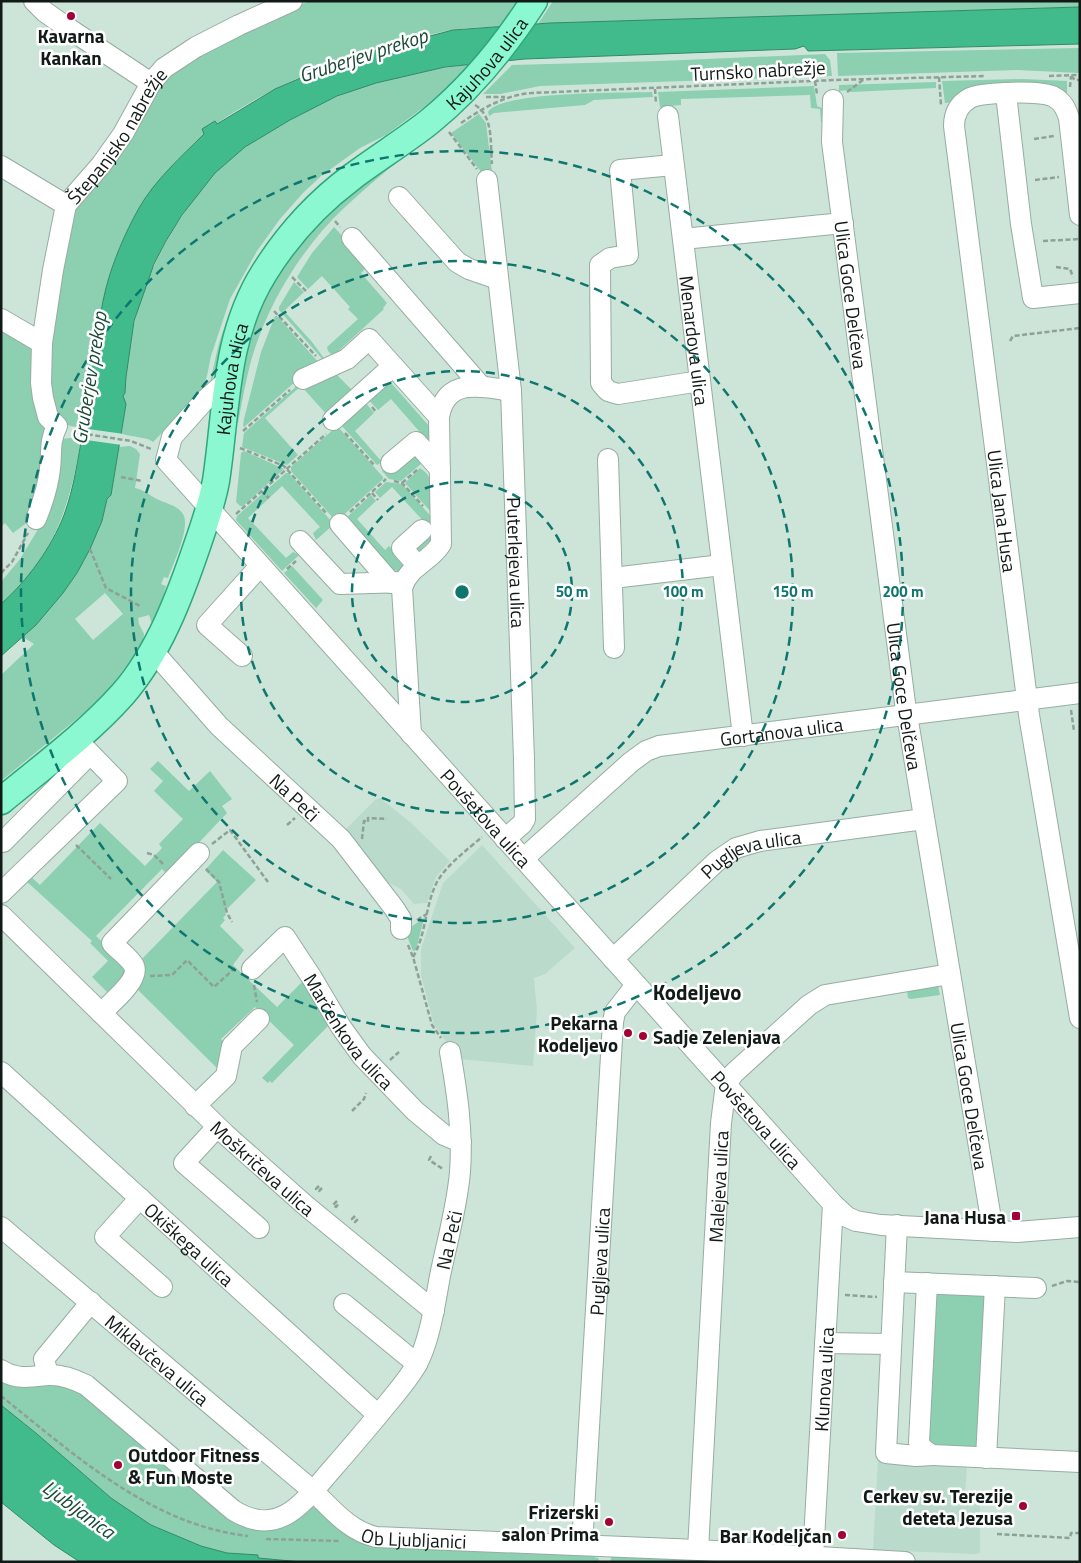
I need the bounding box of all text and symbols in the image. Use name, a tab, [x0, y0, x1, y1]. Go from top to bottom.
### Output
marker: Kavarna Kankan	[65, 10, 77, 22]
street label: Kajuhova ulica	[438, 10, 534, 116]
water label: Gruberjev prekop	[295, 19, 432, 90]
place label: Kavarna Kankan	[37, 21, 105, 72]
street label: Turnsko nabrežje	[690, 52, 826, 88]
street label: Štepanjsko nabrežje	[59, 60, 173, 210]
street label: Ulica Goce Delčeva	[828, 219, 876, 371]
street label: Menardova ulica	[673, 274, 717, 407]
water label: Gruberjev prekop	[63, 309, 115, 446]
street label: Kajuhova ulica	[207, 318, 255, 436]
street label: Ulica Jana Husa	[981, 448, 1025, 574]
street label: Puterlejeva ulica	[500, 497, 534, 629]
text: 50 m	[556, 580, 588, 603]
text: 100 m	[662, 580, 704, 603]
text: 150 m	[772, 580, 814, 603]
text: 200 m	[882, 580, 924, 603]
centre of rings	[453, 583, 471, 601]
street label: Ulica Goce Delčeva	[880, 621, 931, 773]
street label: Gortanova ulica	[718, 708, 845, 753]
street label: Povšetova ulica	[434, 762, 539, 874]
street label: Na Peči	[264, 766, 327, 828]
street label: Pugljeva ulica	[693, 821, 803, 885]
street label: Marčenkova ulica	[298, 967, 401, 1096]
district label: Kodeljevo	[653, 976, 741, 1008]
place label: Pekarna Kodeljevo	[538, 1008, 618, 1059]
street label: Ulica Goce Delčeva	[944, 1020, 997, 1172]
place label: Sadje Zelenjava	[653, 1022, 781, 1051]
marker: Pekarna Kodeljevo	[622, 1027, 634, 1039]
marker: Sadje Zelenjava	[637, 1030, 649, 1042]
street label: Povšetova ulica	[705, 1063, 809, 1175]
street label: Moškričeva ulica	[204, 1113, 322, 1223]
street label: Malejeva ulica	[700, 1129, 735, 1243]
street label: Okiškega ulica	[138, 1195, 242, 1293]
place label: Jana Husa	[924, 1202, 1006, 1231]
street label: Pugljeva ulica	[581, 1206, 617, 1316]
street label: Na Peči	[427, 1208, 469, 1272]
marker: Jana Husa	[1010, 1210, 1022, 1222]
street label: Miklavčeva ulica	[99, 1307, 216, 1412]
street label: Klunova ulica	[806, 1326, 841, 1432]
place label: Outdoor Fitness & Fun Moste	[128, 1440, 260, 1491]
marker: Outdoor Fitness & Fun Moste	[112, 1459, 124, 1471]
water label: Ljubljanica	[36, 1472, 123, 1547]
place label: Cerkev sv. Terezije deteta Jezusa	[863, 1481, 1013, 1532]
place label: Frizerski salon Prima	[502, 1497, 599, 1548]
marker: Cerkev sv. Terezije deteta Jezusa	[1017, 1500, 1029, 1512]
marker: Frizerski salon Prima	[603, 1516, 615, 1528]
street label: Ob Ljubljanici	[357, 1519, 467, 1555]
place label: Bar Kodeljčan	[720, 1521, 832, 1550]
marker: Bar Kodeljčan	[836, 1529, 848, 1541]

